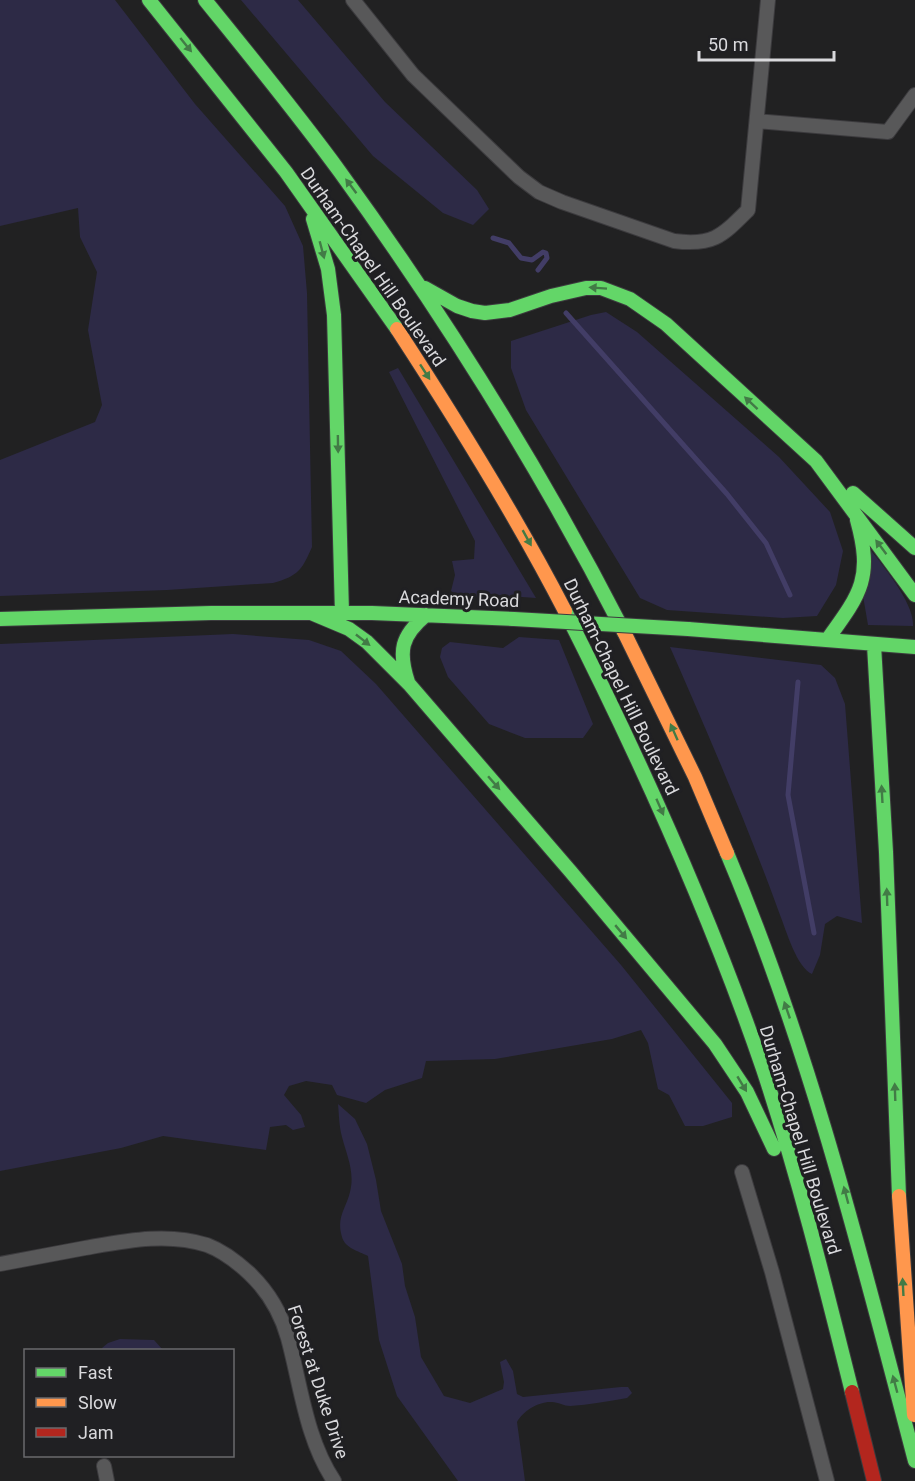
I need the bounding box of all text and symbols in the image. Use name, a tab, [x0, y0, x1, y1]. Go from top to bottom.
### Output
scale bar	[699, 24, 834, 62]
text: 50 m	[708, 34, 748, 55]
one-way arrow	[179, 38, 191, 53]
street label: Durham-Chapel Hill Boulevard	[296, 163, 450, 370]
one-way arrow	[345, 179, 357, 195]
one-way arrow	[318, 241, 328, 259]
one-way arrow	[588, 283, 607, 293]
one-way arrow	[419, 364, 430, 380]
one-way arrow	[744, 396, 759, 410]
one-way arrow	[333, 434, 343, 453]
one-way arrow	[522, 530, 532, 547]
one-way arrow	[875, 539, 887, 555]
street label: Durham-Chapel Hill Boulevard	[560, 575, 683, 798]
street label: Academy Road	[398, 586, 520, 611]
one-way arrow	[355, 633, 371, 646]
one-way arrow	[668, 723, 678, 741]
one-way arrow	[488, 775, 501, 791]
one-way arrow	[878, 784, 887, 803]
one-way arrow	[655, 798, 665, 816]
one-way arrow	[883, 887, 892, 906]
one-way arrow	[614, 924, 627, 940]
one-way arrow	[782, 1000, 791, 1018]
street label: Durham-Chapel Hill Boulevard	[756, 1023, 845, 1257]
one-way arrow	[737, 1076, 748, 1092]
one-way arrow	[890, 1082, 899, 1101]
one-way arrow	[840, 1186, 850, 1205]
one-way arrow	[899, 1277, 908, 1296]
street label: Forest at Duke Drive	[284, 1302, 353, 1461]
legend	[24, 1349, 234, 1457]
text: Fast	[78, 1362, 113, 1383]
one-way arrow	[890, 1375, 899, 1393]
text: Slow	[78, 1392, 117, 1413]
text: Jam	[78, 1422, 114, 1443]

